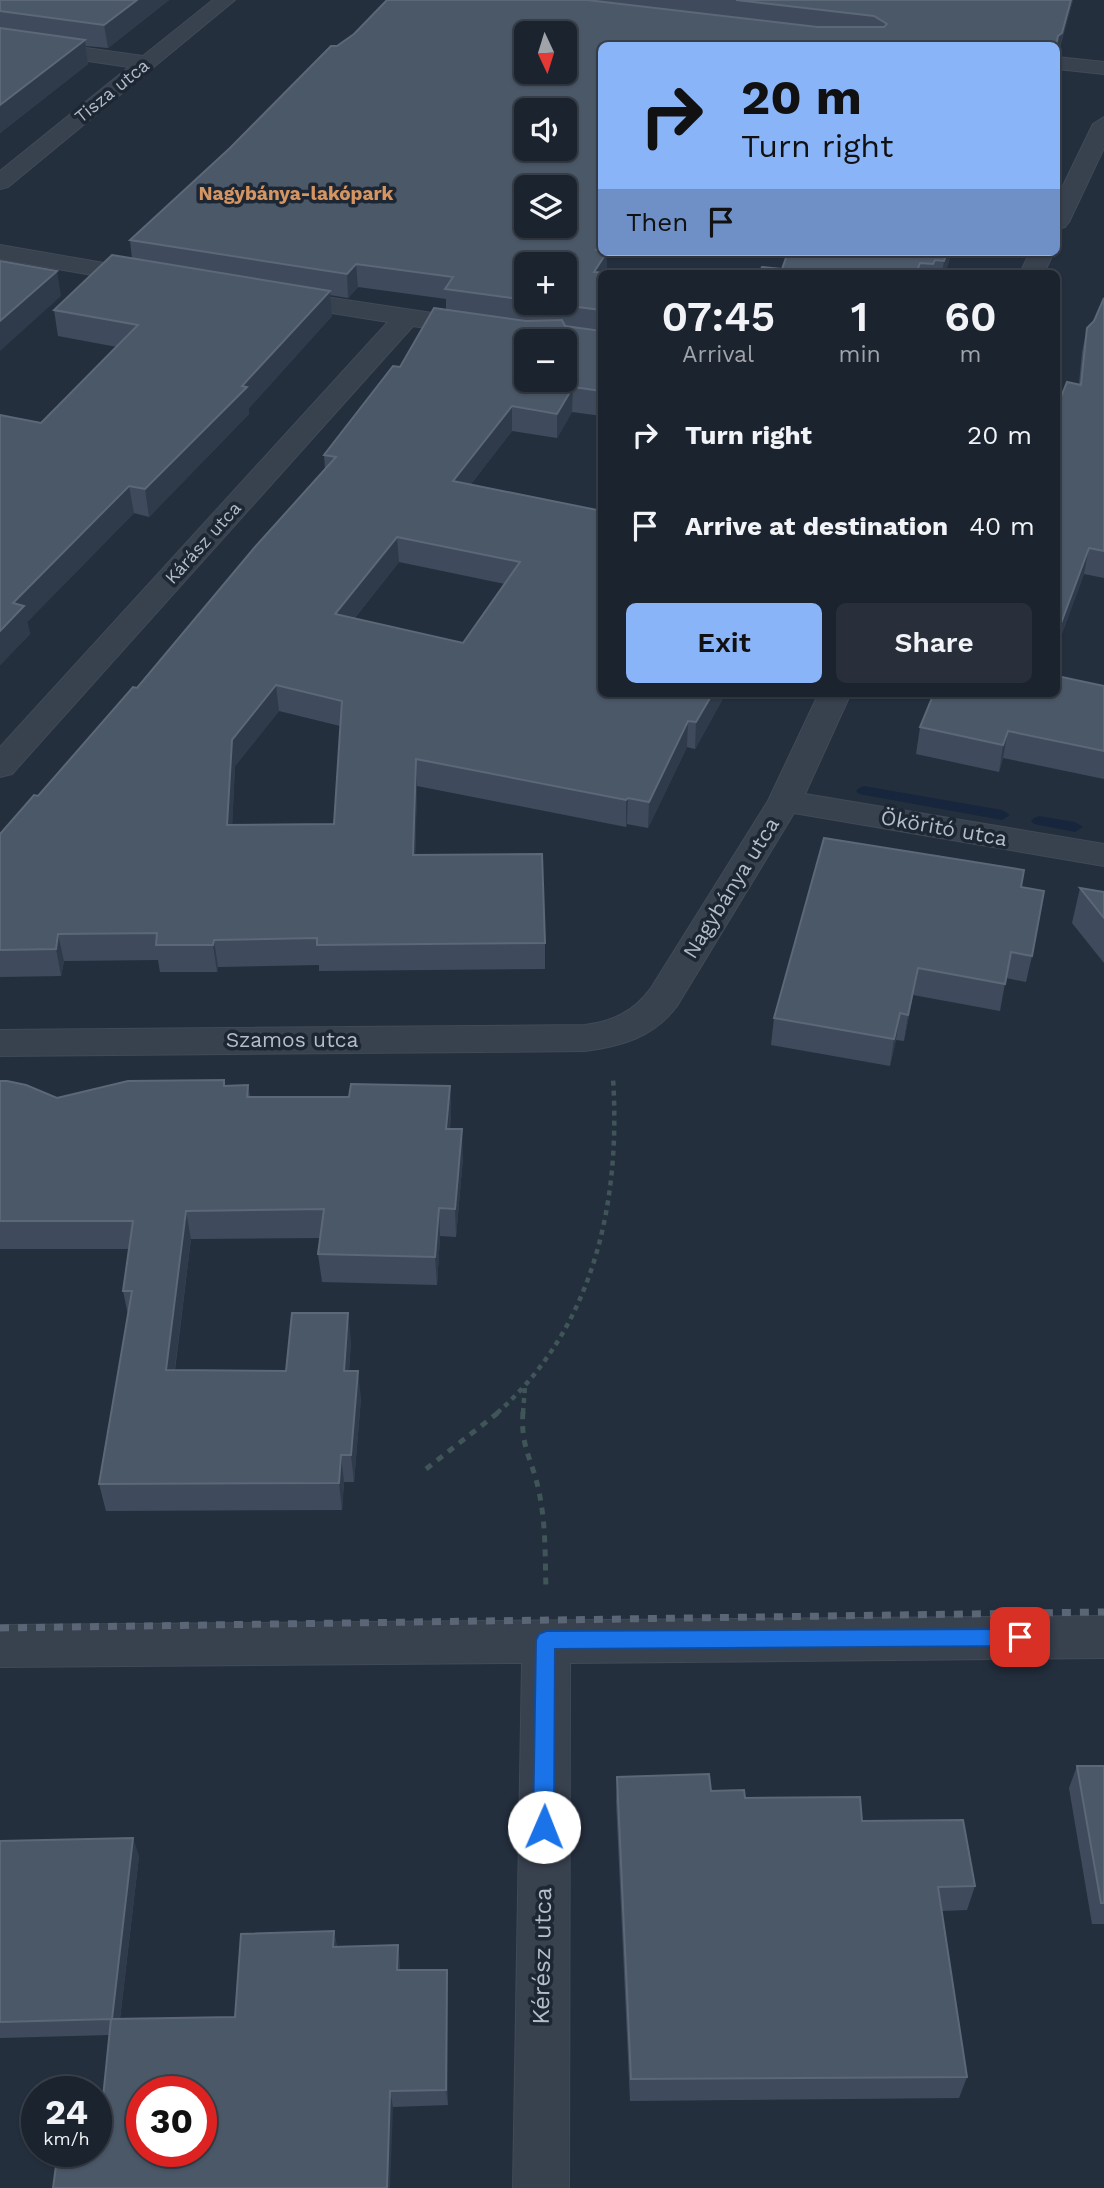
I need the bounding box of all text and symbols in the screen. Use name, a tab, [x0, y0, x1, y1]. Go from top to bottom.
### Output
north arrow	[514, 21, 578, 84]
map controls	[514, 21, 577, 392]
street label: Tisza utca	[70, 54, 153, 127]
text: 20 m	[741, 68, 862, 126]
icon: right	[626, 70, 717, 161]
button: sound	[514, 98, 577, 161]
text: Turn right	[741, 127, 893, 165]
button: layers	[514, 175, 577, 238]
district label: Nagybánya-lakópark	[199, 182, 394, 205]
icon: arrive	[702, 203, 740, 241]
text: Then	[626, 207, 688, 237]
button: +	[514, 252, 577, 315]
text: 07:45	[661, 292, 775, 341]
text: 1	[851, 292, 868, 341]
text: 60	[944, 292, 997, 341]
button: −	[514, 329, 577, 392]
text: Arrival	[682, 341, 754, 368]
text: min	[838, 341, 881, 368]
text: m	[959, 341, 981, 368]
icon: right	[626, 416, 664, 454]
text: Turn right	[685, 420, 812, 450]
text: 20 m	[967, 420, 1032, 450]
street label: Kárász utca	[160, 497, 245, 588]
icon: arrive	[626, 507, 664, 545]
text: Arrive at destination	[685, 511, 948, 541]
text: 40 m	[969, 511, 1035, 541]
button: Exit	[626, 603, 822, 683]
button: Share	[836, 603, 1032, 683]
street label: Ököritó utca	[879, 804, 1009, 851]
street label: Nagybánya utca	[677, 813, 784, 963]
street label: Szamos utca	[226, 1027, 358, 1052]
pin	[990, 1607, 1050, 1667]
icon: arrive	[1001, 1618, 1039, 1656]
position arrow	[507, 1790, 581, 1864]
street label: Kérész utca	[527, 1887, 557, 2025]
speed limit sign: 30	[126, 2076, 217, 2167]
text: 24	[45, 2091, 88, 2133]
text: km/h	[43, 2128, 90, 2149]

